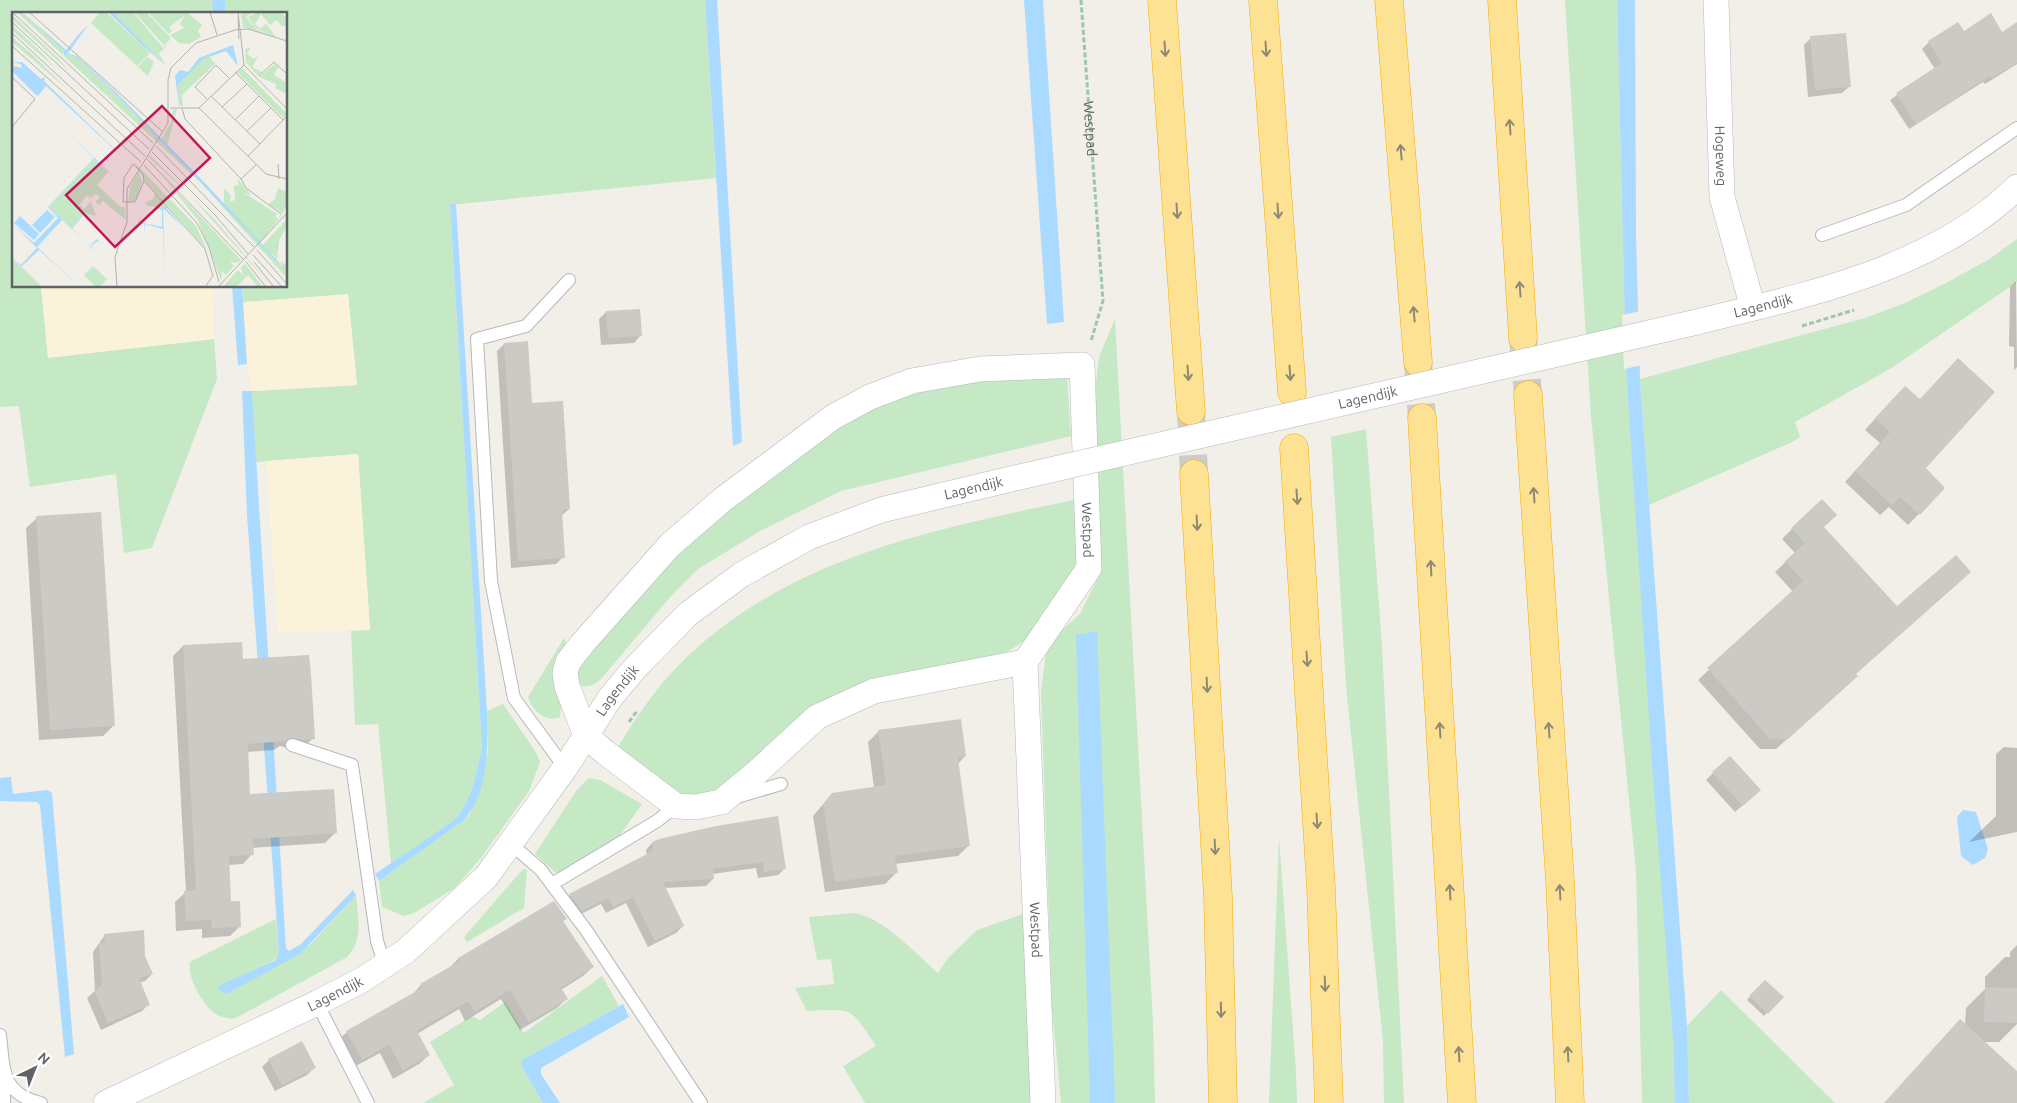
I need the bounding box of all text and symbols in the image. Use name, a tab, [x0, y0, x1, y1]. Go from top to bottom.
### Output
inset map	[12, 12, 288, 288]
one-way arrow	[1161, 40, 1170, 56]
one-way arrow	[1262, 40, 1271, 56]
street label: Westpad	[1080, 100, 1100, 157]
one-way arrow	[1505, 119, 1514, 135]
street label: Hogeweg	[1712, 125, 1730, 186]
one-way arrow	[1397, 144, 1406, 160]
one-way arrow	[1172, 202, 1181, 218]
one-way arrow	[1274, 202, 1283, 218]
one-way arrow	[1516, 281, 1525, 297]
street label: Lagendijk	[1732, 290, 1794, 321]
one-way arrow	[1409, 306, 1419, 322]
one-way arrow	[1286, 364, 1295, 380]
one-way arrow	[1184, 365, 1193, 381]
street label: Lagendijk	[1337, 383, 1399, 412]
street label: Lagendijk	[942, 473, 1005, 503]
one-way arrow	[1530, 488, 1539, 504]
one-way arrow	[1293, 489, 1302, 505]
street label: Westpad	[1079, 502, 1097, 558]
one-way arrow	[1192, 515, 1202, 531]
one-way arrow	[1426, 560, 1435, 576]
one-way arrow	[1303, 651, 1312, 667]
street label: Lagendijk	[593, 662, 642, 719]
one-way arrow	[1202, 677, 1211, 693]
one-way arrow	[1436, 722, 1445, 738]
one-way arrow	[1545, 722, 1554, 738]
one-way arrow	[1313, 813, 1322, 829]
one-way arrow	[1211, 839, 1220, 855]
one-way arrow	[1445, 884, 1454, 900]
one-way arrow	[1555, 884, 1565, 900]
street label: Westpad	[1027, 902, 1045, 958]
street label: Lagendijk	[305, 973, 366, 1014]
one-way arrow	[1320, 976, 1329, 992]
one-way arrow	[1216, 1001, 1225, 1017]
north arrow	[10, 1043, 60, 1093]
one-way arrow	[1455, 1047, 1464, 1063]
one-way arrow	[1563, 1047, 1573, 1063]
text: N	[35, 1049, 53, 1068]

